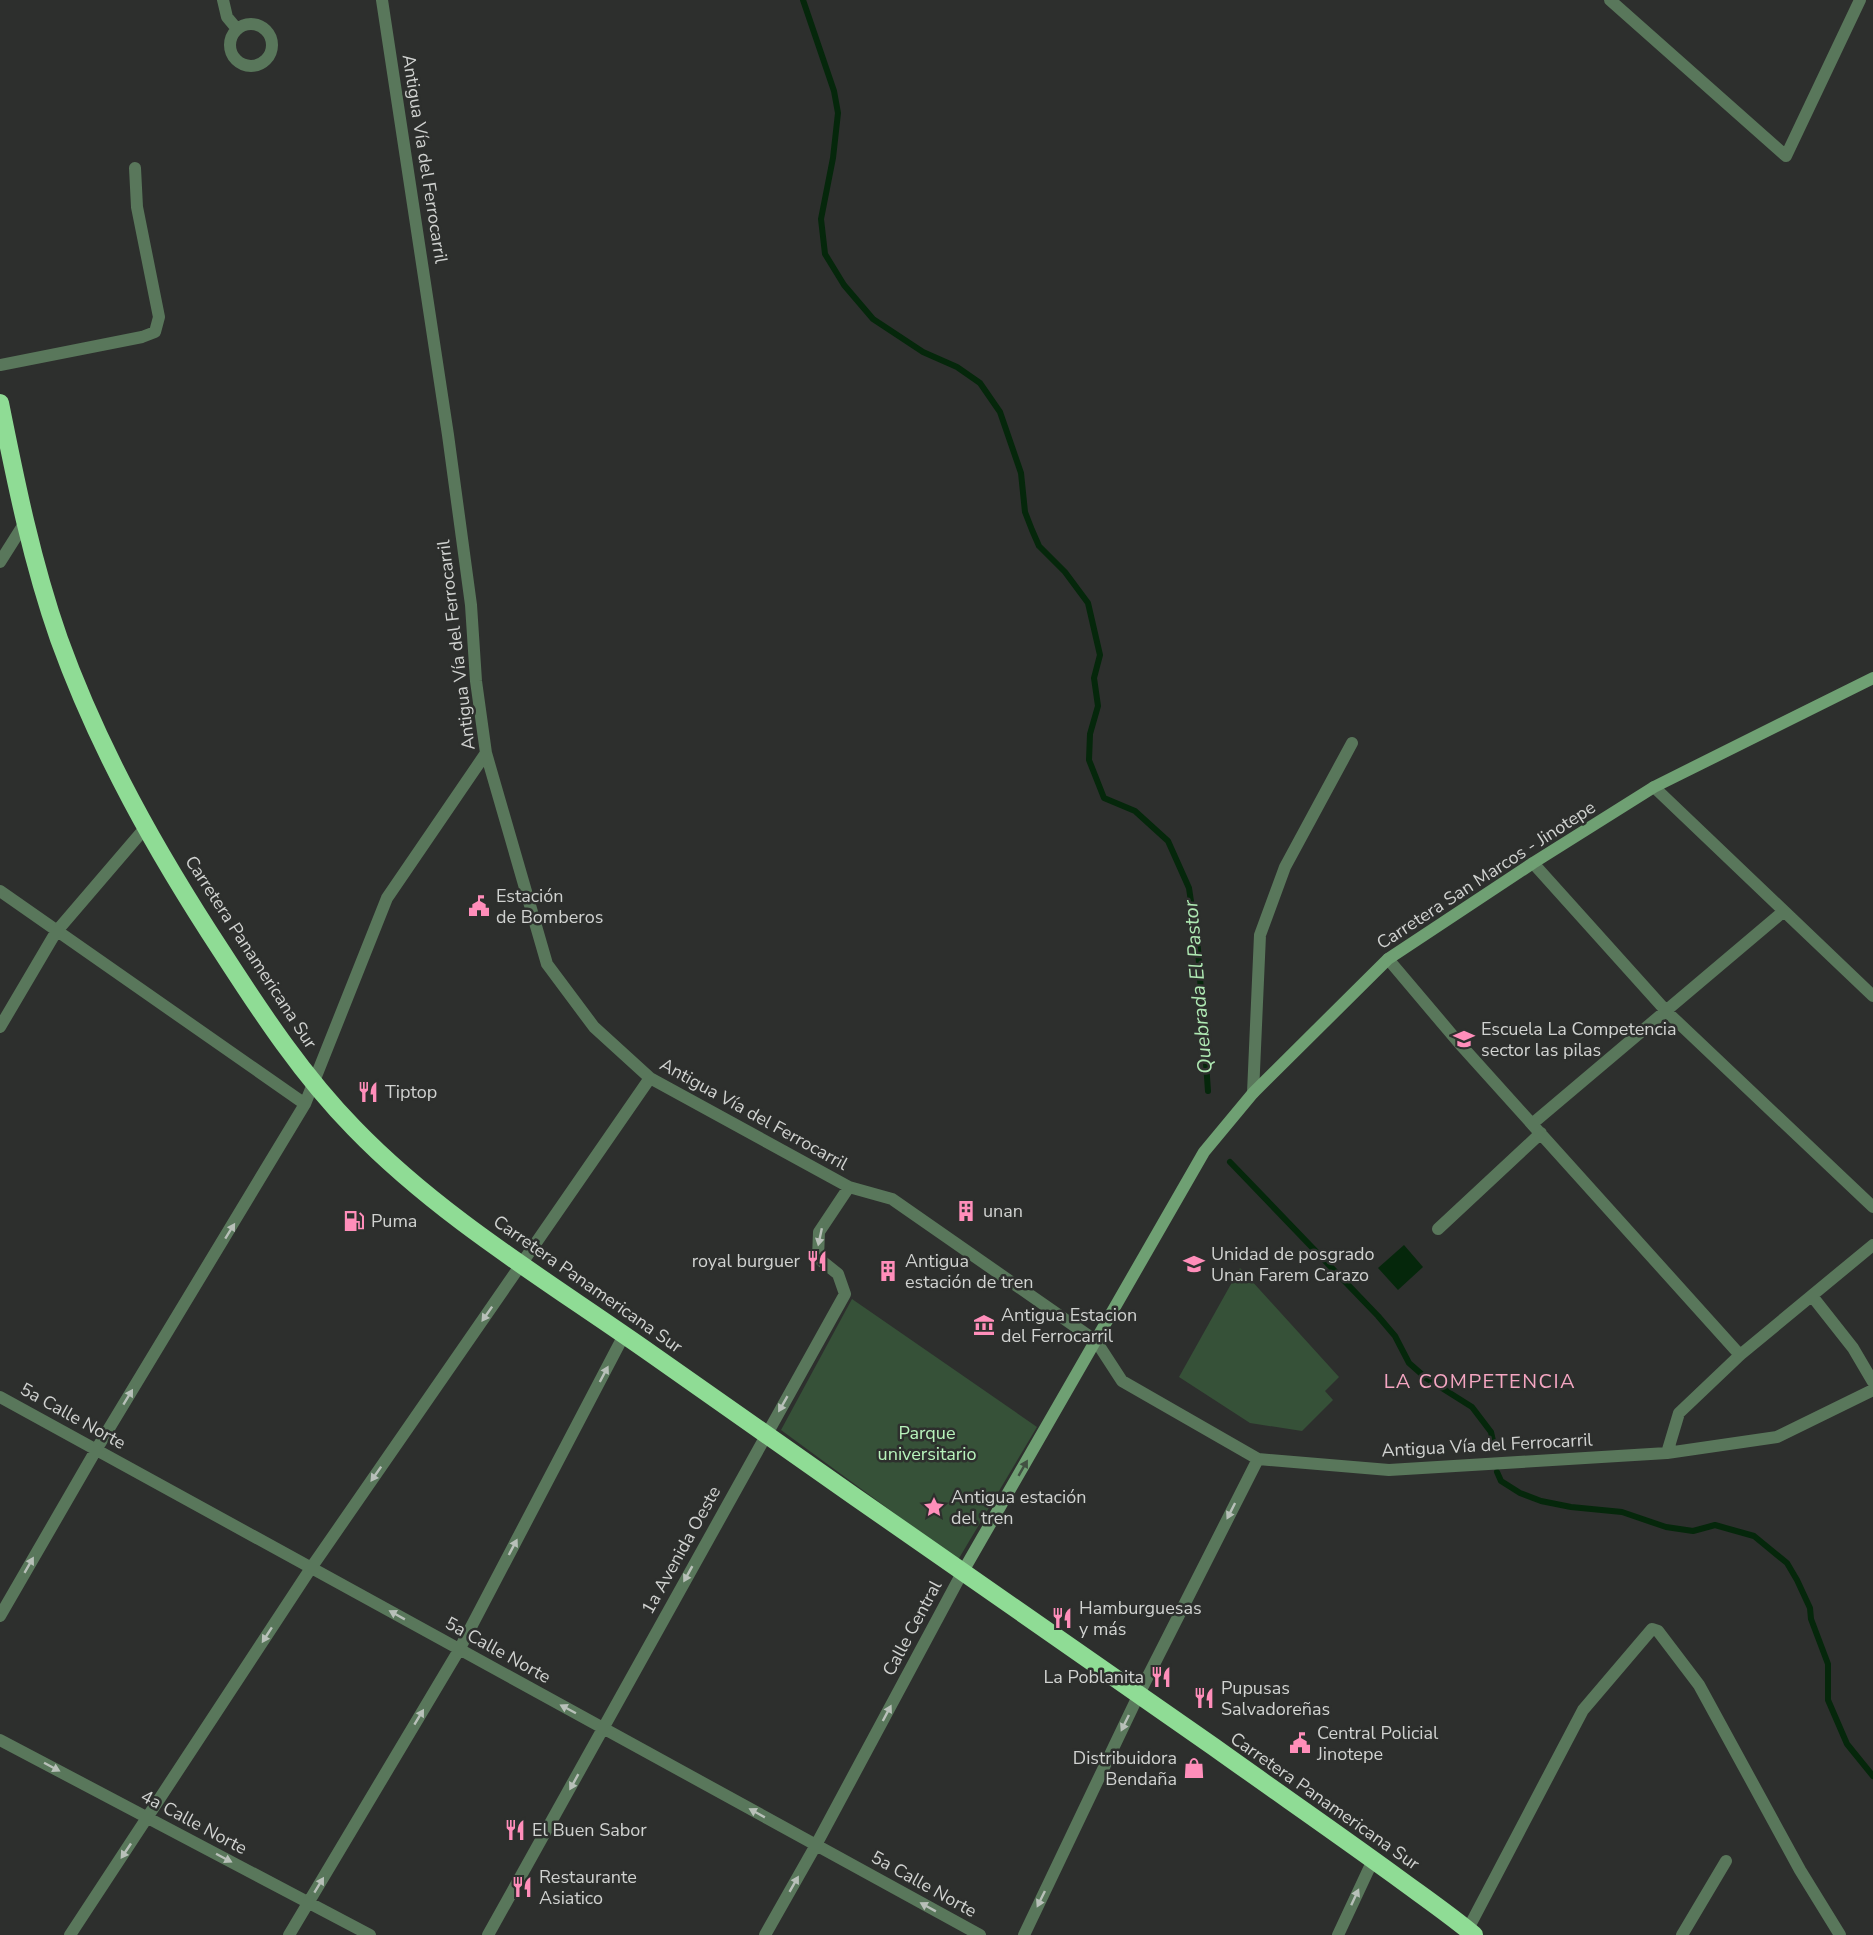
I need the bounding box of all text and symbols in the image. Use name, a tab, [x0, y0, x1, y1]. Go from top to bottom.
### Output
street label: Antigua Vía del Ferrocarril	[397, 53, 453, 266]
street label: Antigua Vía del Ferrocarril	[431, 538, 481, 751]
street label: Carretera San Marcos - Jinotepe	[1372, 795, 1600, 955]
street label: Carretera Panamericana Sur	[179, 851, 323, 1054]
place label: Estación de Bomberos	[496, 884, 603, 929]
public building icon: Estación de Bomberos	[467, 894, 491, 918]
water label: Quebrada El Pastor	[1177, 898, 1219, 1075]
place label: Escuela La Competencia sector las pilas	[1481, 1017, 1676, 1062]
school or university icon: Escuela La Competencia sector las pilas	[1452, 1027, 1476, 1051]
street label: Antigua Vía del Ferrocarril	[656, 1052, 853, 1176]
restaurant icon: Tiptop	[356, 1080, 380, 1104]
place label: Tiptop	[385, 1080, 437, 1104]
building icon: unan	[954, 1199, 978, 1223]
place label: unan	[983, 1199, 1023, 1223]
fuel station icon: Puma	[342, 1209, 366, 1233]
place label: Puma	[371, 1209, 417, 1233]
street label: Carretera Panamericana Sur	[489, 1209, 688, 1359]
one-way arrow	[224, 1223, 235, 1239]
one-way arrow	[815, 1228, 824, 1247]
place label: Unidad de posgrado Unan Farem Carazo	[1211, 1242, 1374, 1287]
place label: royal burguer	[692, 1249, 801, 1273]
restaurant icon: royal burguer	[805, 1249, 829, 1273]
place label: Antigua estación de tren	[905, 1249, 1033, 1294]
school or university icon: Unidad de posgrado Unan Farem Carazo	[1182, 1252, 1206, 1276]
building icon: Antigua estación de tren	[876, 1259, 900, 1283]
place label: Antigua Estacion del Ferrocarril	[1001, 1303, 1137, 1348]
one-way arrow	[481, 1305, 493, 1321]
museum icon: Antigua Estacion del Ferrocarril	[972, 1313, 996, 1337]
one-way arrow	[599, 1365, 609, 1382]
district label: LA COMPETENCIA	[1384, 1368, 1576, 1395]
street label: 5a Calle Norte	[16, 1377, 130, 1455]
one-way arrow	[123, 1389, 134, 1405]
one-way arrow	[778, 1396, 788, 1413]
park label: Parque universitario	[878, 1421, 976, 1466]
street label: Antigua Vía del Ferrocarril	[1381, 1427, 1594, 1463]
one-way arrow	[1018, 1459, 1028, 1476]
one-way arrow	[371, 1466, 382, 1482]
street label: 1a Avenida Oeste	[636, 1482, 726, 1618]
place label: Antigua estación del tren	[951, 1485, 1086, 1530]
place icon: Antigua estación del tren	[922, 1495, 946, 1519]
one-way arrow	[1227, 1502, 1237, 1520]
one-way arrow	[508, 1538, 518, 1555]
one-way arrow	[24, 1557, 35, 1573]
one-way arrow	[683, 1566, 693, 1583]
street label: Calle Central	[877, 1575, 948, 1680]
place label: Hamburguesas y más	[1079, 1596, 1202, 1641]
restaurant icon: Hamburguesas y más	[1050, 1606, 1074, 1630]
one-way arrow	[389, 1610, 405, 1621]
street label: 5a Calle Norte	[441, 1611, 555, 1689]
one-way arrow	[261, 1627, 273, 1643]
place label: La Poblanita	[1043, 1665, 1144, 1689]
restaurant icon: La Poblanita	[1149, 1665, 1173, 1689]
place label: Pupusas Salvadoreñas	[1221, 1676, 1330, 1721]
restaurant icon: Pupusas Salvadoreñas	[1192, 1686, 1216, 1710]
one-way arrow	[559, 1704, 576, 1714]
one-way arrow	[882, 1704, 892, 1721]
one-way arrow	[414, 1709, 424, 1726]
one-way arrow	[1121, 1714, 1130, 1731]
place label: Central Policial Jinotepe	[1316, 1721, 1439, 1766]
street label: Carretera Panamericana Sur	[1226, 1726, 1425, 1876]
public building icon: Central Policial Jinotepe	[1288, 1731, 1312, 1755]
place label: Distribuidora Bendaña	[1073, 1746, 1177, 1791]
shop icon: Distribuidora Bendaña	[1182, 1756, 1206, 1780]
one-way arrow	[44, 1762, 61, 1772]
one-way arrow	[568, 1774, 579, 1790]
street label: 4a Calle Norte	[137, 1784, 251, 1860]
one-way arrow	[749, 1808, 766, 1818]
restaurant icon: El Buen Sabor	[503, 1818, 527, 1842]
place label: El Buen Sabor	[532, 1818, 647, 1842]
one-way arrow	[120, 1843, 131, 1859]
street label: 5a Calle Norte	[867, 1845, 981, 1923]
one-way arrow	[216, 1853, 233, 1863]
place label: Restaurante Asiatico	[539, 1865, 637, 1910]
restaurant icon: Restaurante Asiatico	[510, 1875, 534, 1899]
one-way arrow	[789, 1875, 799, 1892]
one-way arrow	[314, 1877, 325, 1893]
one-way arrow	[1351, 1889, 1360, 1906]
one-way arrow	[1036, 1890, 1045, 1907]
one-way arrow	[920, 1902, 937, 1912]

